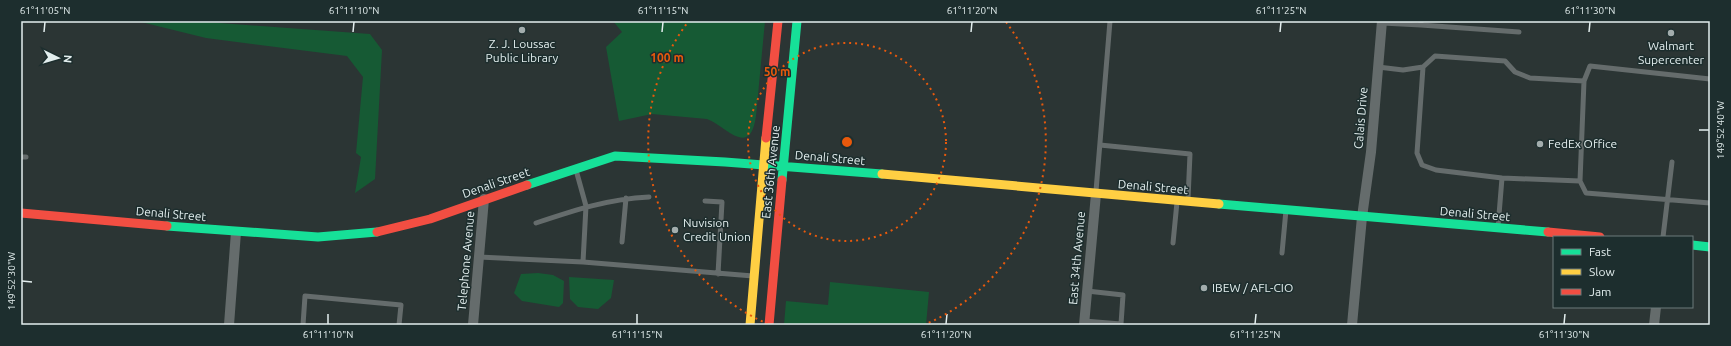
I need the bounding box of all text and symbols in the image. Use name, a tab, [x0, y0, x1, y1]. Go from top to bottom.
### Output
text: 61°11'05"N	[20, 5, 70, 16]
text: 61°11'10"N	[329, 5, 379, 16]
text: 61°11'15"N	[638, 5, 688, 16]
text: 61°11'20"N	[947, 5, 997, 16]
text: 61°11'25"N	[1256, 5, 1306, 16]
text: 61°11'30"N	[1565, 5, 1615, 16]
marker: Z. J. Loussac Public Library	[517, 25, 527, 35]
marker: Walmart Supercenter	[1666, 28, 1676, 38]
place label: Z. J. Loussac Public Library	[486, 37, 559, 64]
north arrow	[38, 38, 78, 78]
place label: Walmart Supercenter	[1638, 39, 1705, 66]
text: 100 m	[650, 51, 684, 64]
text: N	[62, 54, 74, 63]
text: 50 m	[764, 65, 790, 78]
street label: Calais Drive	[1351, 86, 1370, 149]
text: 149°52'40"W	[1715, 101, 1726, 159]
street label: East 36th Avenue	[759, 125, 782, 219]
centre of rings	[840, 135, 854, 149]
place label: FedEx Office	[1548, 137, 1617, 150]
marker: FedEx Office	[1535, 139, 1545, 149]
street label: Denali Street	[794, 148, 866, 167]
street label: Denali Street	[460, 165, 532, 200]
street label: Denali Street	[1117, 177, 1189, 196]
street label: Denali Street	[135, 204, 207, 223]
street label: Denali Street	[1439, 204, 1511, 223]
street label: Telephone Avenue	[455, 211, 476, 311]
street label: East 34th Avenue	[1066, 211, 1087, 305]
place label: Nuvision Credit Union	[683, 216, 751, 243]
marker: Nuvision Credit Union	[670, 225, 680, 235]
legend	[1553, 236, 1693, 308]
text: Fast	[1589, 245, 1611, 258]
text: 149°52'30"W	[6, 252, 17, 310]
text: Slow	[1589, 265, 1615, 278]
place label: IBEW / AFL-CIO	[1212, 281, 1293, 294]
marker: IBEW / AFL-CIO	[1199, 283, 1209, 293]
text: Jam	[1589, 285, 1611, 298]
text: 61°11'10"N	[303, 329, 353, 340]
text: 61°11'15"N	[612, 329, 662, 340]
text: 61°11'20"N	[921, 329, 971, 340]
text: 61°11'25"N	[1230, 329, 1280, 340]
text: 61°11'30"N	[1539, 329, 1589, 340]

